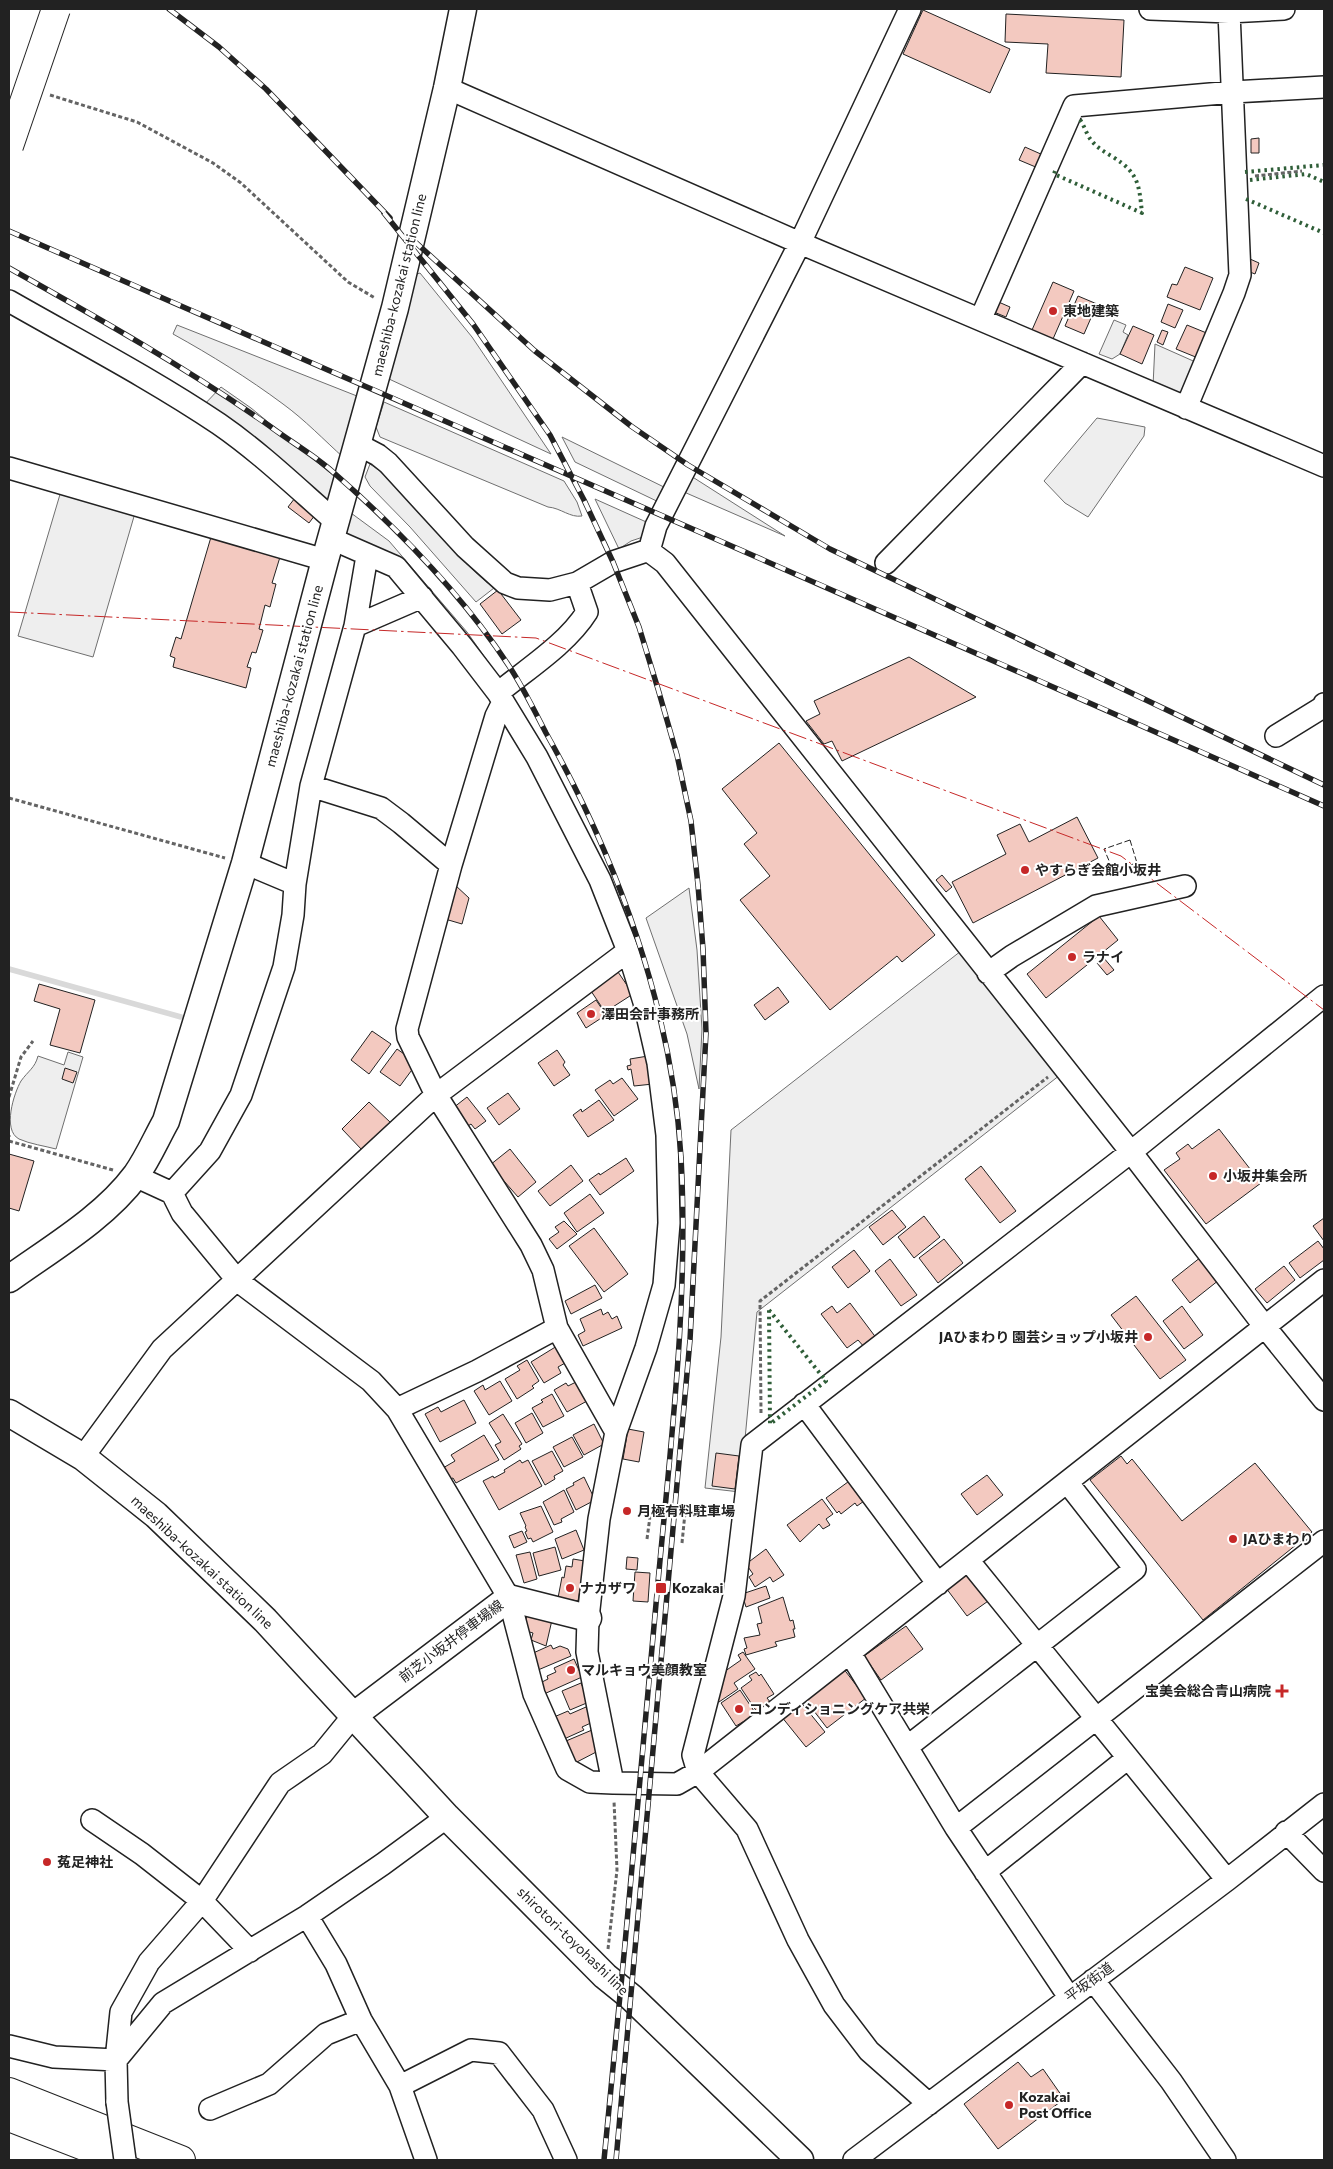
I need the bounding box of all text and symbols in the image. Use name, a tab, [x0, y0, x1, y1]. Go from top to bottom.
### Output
street label: maeshiba-kozakai station line	[368, 192, 429, 378]
place label: 東地建築	[1063, 302, 1119, 319]
marker: 東地建築	[1047, 305, 1059, 317]
street label: maeshiba-kozakai station line	[261, 583, 326, 769]
place label: やすらぎ会館小坂井	[1035, 861, 1161, 878]
marker: やすらぎ会館小坂井	[1019, 864, 1031, 876]
place label: ラナイ	[1082, 948, 1124, 965]
marker: ラナイ	[1066, 951, 1078, 963]
place label: 澤田会計事務所	[601, 1005, 699, 1022]
marker: 澤田会計事務所	[585, 1008, 597, 1020]
place label: 小坂井集会所	[1223, 1167, 1307, 1184]
marker: 小坂井集会所	[1207, 1170, 1219, 1182]
place label: JAひまわり 園芸ショップ小坂井	[939, 1328, 1138, 1345]
marker: JAひまわり 園芸ショップ小坂井	[1142, 1331, 1154, 1343]
street label: maeshiba-kozakai station line	[128, 1491, 277, 1632]
place label: 月極有料駐車場	[637, 1502, 735, 1519]
marker: 月極有料駐車場	[621, 1505, 633, 1517]
place label: JAひまわり	[1243, 1530, 1314, 1547]
marker: JAひまわり	[1227, 1533, 1239, 1545]
place label: ナカザワ	[580, 1579, 636, 1596]
place label: Kozakai	[672, 1579, 724, 1596]
marker: Kozakai	[654, 1581, 668, 1595]
marker: ナカザワ	[564, 1582, 576, 1594]
street label: 前芝小坂井停車場線	[395, 1596, 506, 1685]
place label: マルキョウ美顔教室	[581, 1661, 707, 1678]
marker: マルキョウ美顔教室	[565, 1664, 577, 1676]
place label: 宝美会総合青山病院	[1145, 1682, 1271, 1699]
marker: 宝美会総合青山病院	[1275, 1684, 1289, 1698]
place label: コンディショニングケア共栄	[749, 1700, 930, 1717]
marker: コンディショニングケア共栄	[733, 1703, 745, 1715]
place label: 菟足神社	[57, 1853, 113, 1870]
marker: 菟足神社	[41, 1856, 53, 1868]
street label: shirotori-toyohashi line	[514, 1883, 633, 1998]
street label: 平坂街道	[1061, 1958, 1116, 2005]
place label: Kozakai Post Office	[1019, 2088, 1092, 2121]
marker: Kozakai Post Office	[1003, 2099, 1015, 2111]

